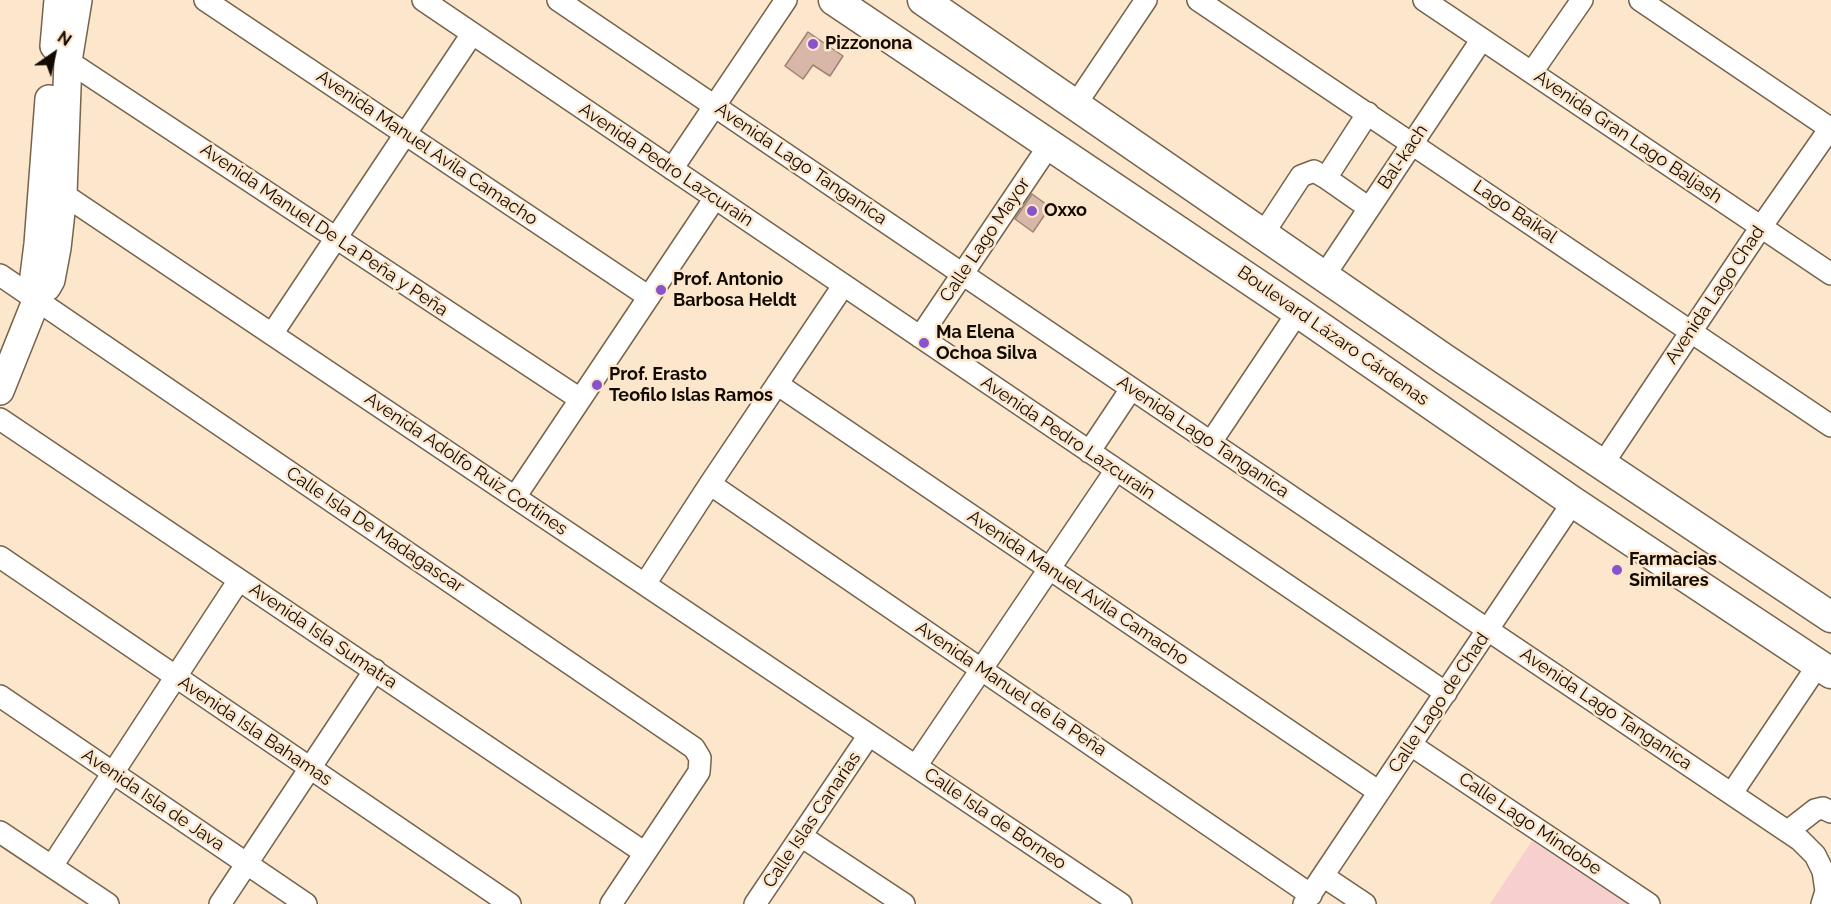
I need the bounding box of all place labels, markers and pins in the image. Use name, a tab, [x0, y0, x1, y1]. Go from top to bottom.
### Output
place label: Pizzonona	[825, 33, 912, 55]
marker: Pizzonona	[806, 37, 820, 51]
place label: Oxxo	[1044, 200, 1087, 222]
marker: Oxxo	[1025, 204, 1039, 218]
place label: Prof. Antonio Barbosa Heldt	[673, 269, 797, 312]
marker: Prof. Antonio Barbosa Heldt	[654, 283, 668, 297]
place label: Ma Elena Ochoa Silva	[936, 322, 1037, 364]
marker: Ma Elena Ochoa Silva	[917, 336, 931, 350]
place label: Prof. Erasto Teofilo Islas Ramos	[609, 364, 773, 406]
marker: Prof. Erasto Teofilo Islas Ramos	[590, 378, 604, 392]
place label: Farmacias Similares	[1629, 549, 1717, 592]
marker: Farmacias Similares	[1610, 563, 1624, 577]

